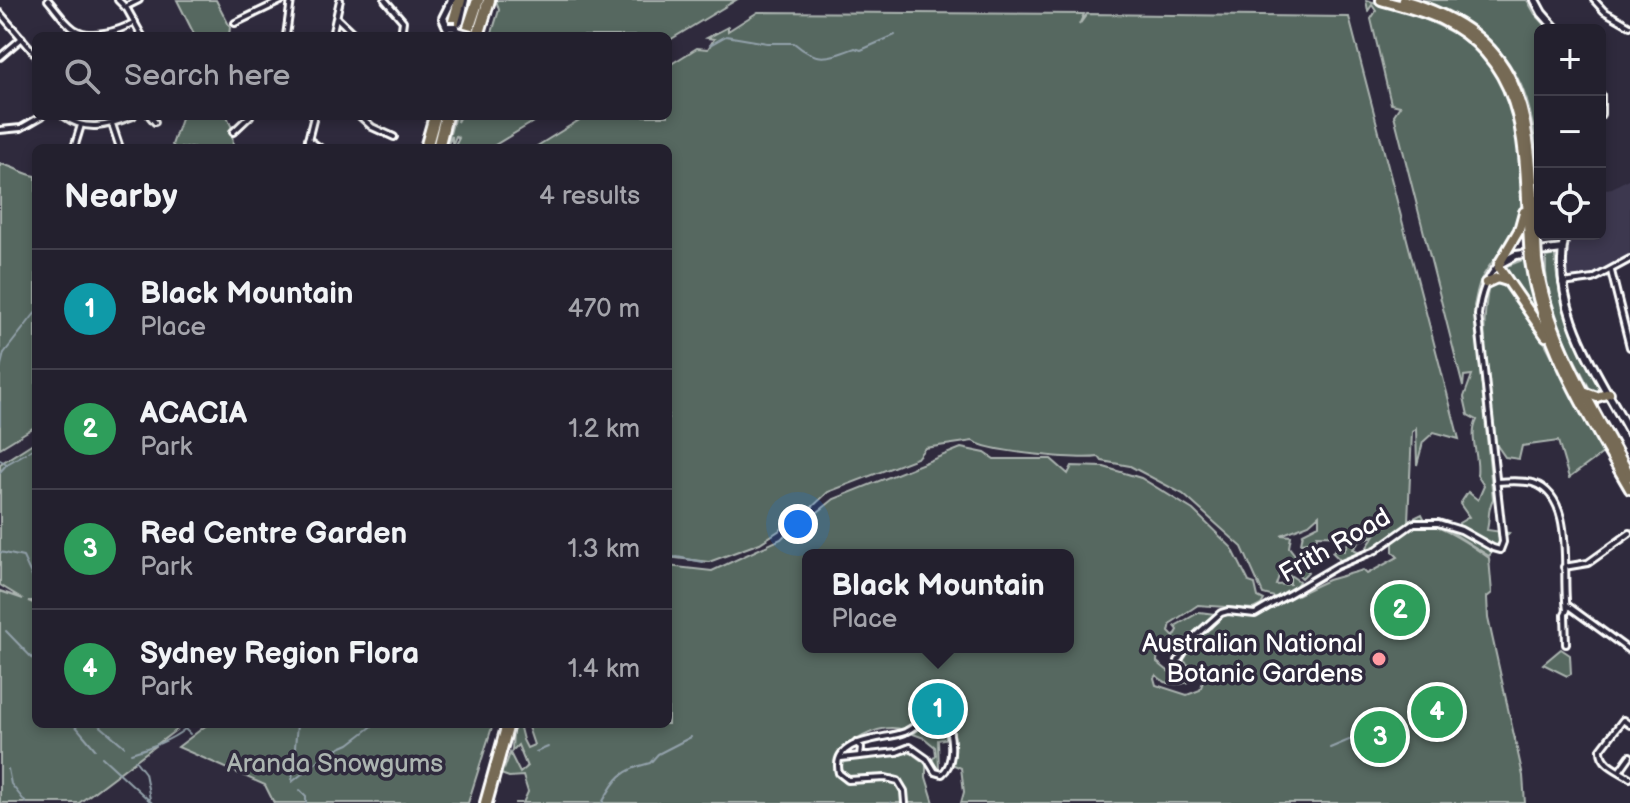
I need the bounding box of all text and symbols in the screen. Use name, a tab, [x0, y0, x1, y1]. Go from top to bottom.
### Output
map controls	[1534, 24, 1606, 240]
button: +	[1534, 24, 1606, 96]
search box	[32, 32, 672, 120]
icon: search	[60, 54, 104, 98]
text: Search here	[124, 58, 290, 94]
button: −	[1534, 96, 1606, 168]
button: locate	[1534, 168, 1606, 240]
text: Nearby	[64, 176, 178, 217]
text: 4 results	[539, 181, 640, 212]
text: Black Mountain	[140, 276, 354, 312]
text: 1	[85, 294, 95, 325]
text: 470 m	[568, 294, 640, 325]
text: Place	[140, 312, 206, 343]
text: ACACIA	[140, 396, 247, 432]
text: 2	[82, 414, 98, 445]
text: 1.2 km	[568, 414, 640, 445]
text: Park	[140, 432, 192, 463]
street label: Frith Road	[1274, 502, 1396, 590]
your location	[778, 504, 818, 544]
text: Red Centre Garden	[140, 516, 407, 552]
text: 3	[82, 534, 98, 565]
text: 1.3 km	[568, 534, 640, 565]
popup	[802, 549, 1074, 653]
text: Park	[140, 552, 192, 583]
text: Black Mountain	[831, 568, 1045, 604]
pin: 2	[1374, 580, 1426, 640]
text: Place	[831, 604, 897, 635]
place label: Australian National Botanic Gardens	[1142, 629, 1363, 690]
text: Sydney Region Flora	[140, 636, 419, 672]
marker: Australian National Botanic Gardens	[1370, 650, 1388, 668]
text: 4	[82, 654, 98, 685]
text: 1.4 km	[568, 654, 640, 685]
text: Park	[140, 672, 192, 703]
pin: 1	[912, 679, 964, 739]
pin: 4	[1411, 682, 1463, 742]
pin: 3	[1354, 707, 1406, 767]
park label: Aranda Snowgums	[227, 749, 443, 780]

